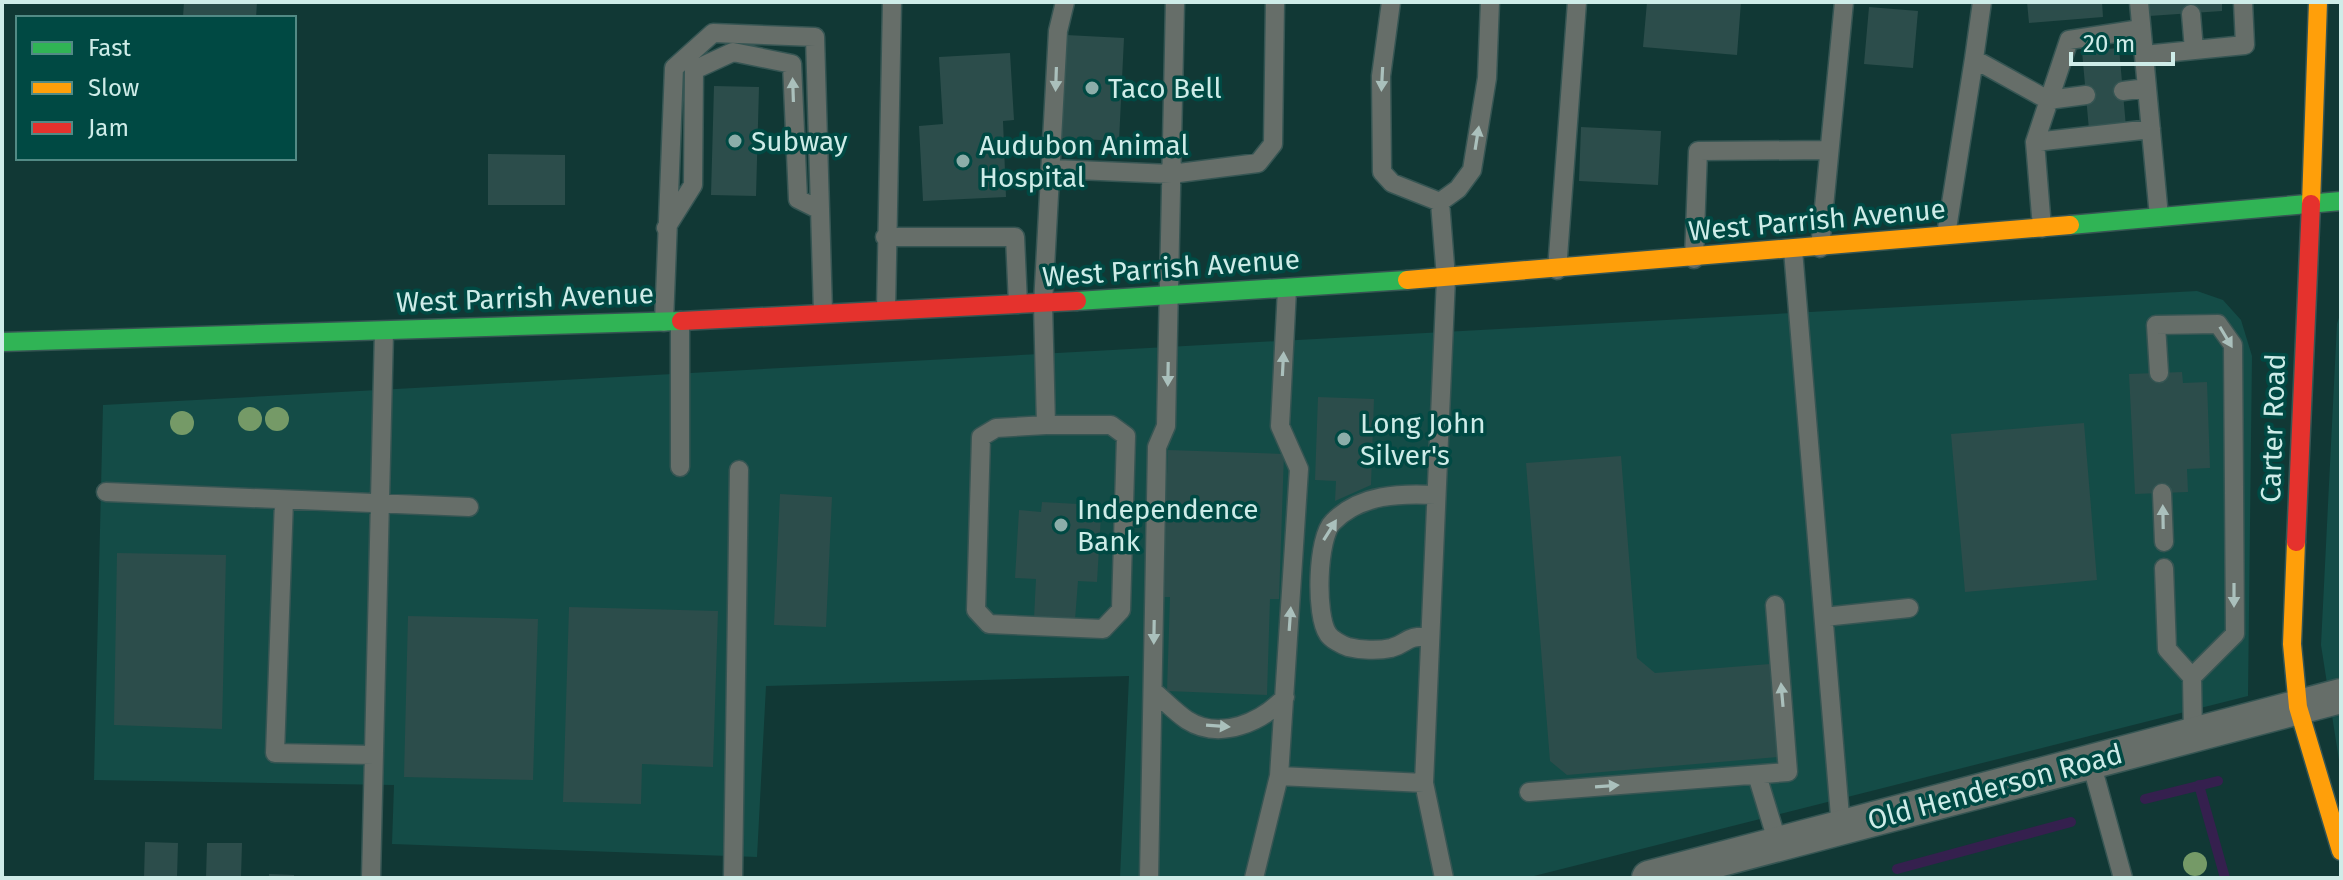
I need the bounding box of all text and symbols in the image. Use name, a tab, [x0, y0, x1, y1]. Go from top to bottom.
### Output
legend	[16, 16, 296, 160]
scale bar	[2071, 16, 2173, 66]
text: 20 m	[2083, 30, 2135, 58]
text: Fast	[88, 34, 131, 62]
one-way arrow	[1050, 67, 1063, 92]
one-way arrow	[1375, 67, 1388, 92]
place label: Taco Bell	[1108, 72, 1222, 105]
text: Slow	[88, 74, 139, 102]
one-way arrow	[786, 77, 799, 102]
marker: Taco Bell	[1083, 79, 1101, 97]
text: Jam	[88, 114, 129, 142]
place label: Subway	[751, 125, 848, 158]
one-way arrow	[1471, 125, 1484, 150]
place label: Audubon Animal Hospital	[979, 129, 1189, 194]
marker: Subway	[726, 132, 744, 150]
marker: Audubon Animal Hospital	[954, 152, 972, 170]
street label: West Parrish Avenue	[1687, 192, 1947, 248]
street label: West Parrish Avenue	[1041, 243, 1301, 293]
street label: West Parrish Avenue	[395, 277, 655, 319]
one-way arrow	[2219, 326, 2233, 348]
one-way arrow	[1277, 351, 1290, 376]
street label: Carter Road	[2254, 353, 2292, 503]
one-way arrow	[1161, 362, 1174, 387]
place label: Long John Silver's	[1360, 407, 1486, 472]
marker: Long John Silver's	[1335, 430, 1353, 448]
place label: Independence Bank	[1077, 493, 1258, 558]
one-way arrow	[2157, 504, 2169, 529]
marker: Independence Bank	[1052, 516, 1070, 534]
one-way arrow	[1323, 520, 1338, 541]
one-way arrow	[2228, 583, 2240, 608]
one-way arrow	[1284, 606, 1297, 631]
one-way arrow	[1147, 620, 1160, 645]
one-way arrow	[1775, 682, 1788, 707]
one-way arrow	[1206, 720, 1231, 733]
street label: Old Henderson Road	[1864, 737, 2126, 837]
one-way arrow	[1595, 779, 1620, 792]

